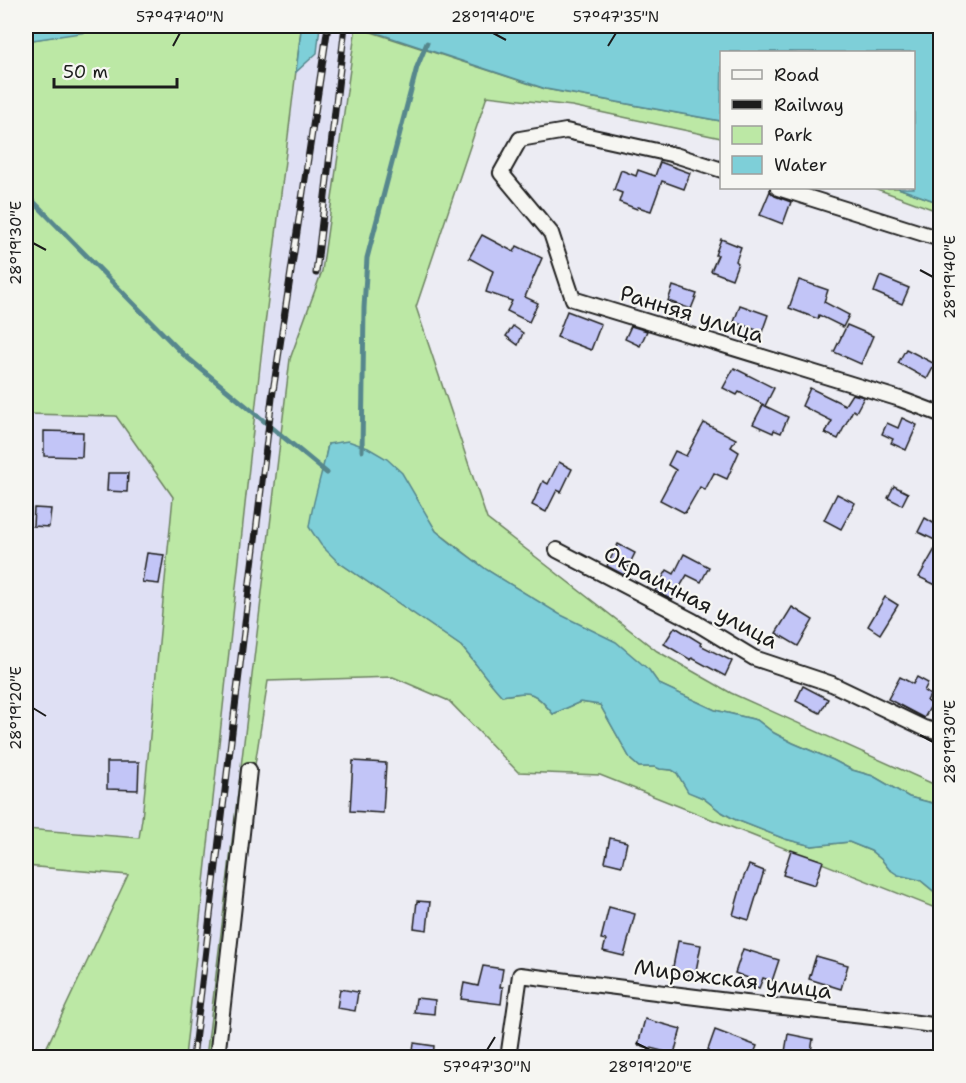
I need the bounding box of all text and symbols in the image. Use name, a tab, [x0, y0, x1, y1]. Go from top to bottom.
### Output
text: 57°47'40"N	[136, 7, 224, 27]
text: 28°19'40"E	[451, 7, 535, 27]
text: 57°47'35"N	[573, 7, 659, 27]
scale bar	[54, 51, 177, 89]
legend	[720, 51, 915, 189]
text: 50 m	[63, 60, 108, 84]
text: Road	[774, 63, 819, 87]
text: Railway	[774, 93, 844, 117]
text: Park	[774, 123, 813, 147]
text: Water	[774, 153, 827, 177]
text: 28°19'30"E	[6, 201, 26, 285]
text: 28°19'40"E	[940, 235, 960, 319]
street label: Ранняя улица	[616, 278, 768, 350]
street label: Окраинная улица	[599, 539, 784, 655]
text: 28°19'20"E	[6, 666, 26, 750]
text: 28°19'30"E	[940, 700, 960, 784]
street label: Мирожская улица	[632, 952, 834, 1006]
text: 57°47'30"N	[443, 1057, 531, 1077]
text: 28°19'20"E	[608, 1057, 692, 1077]

